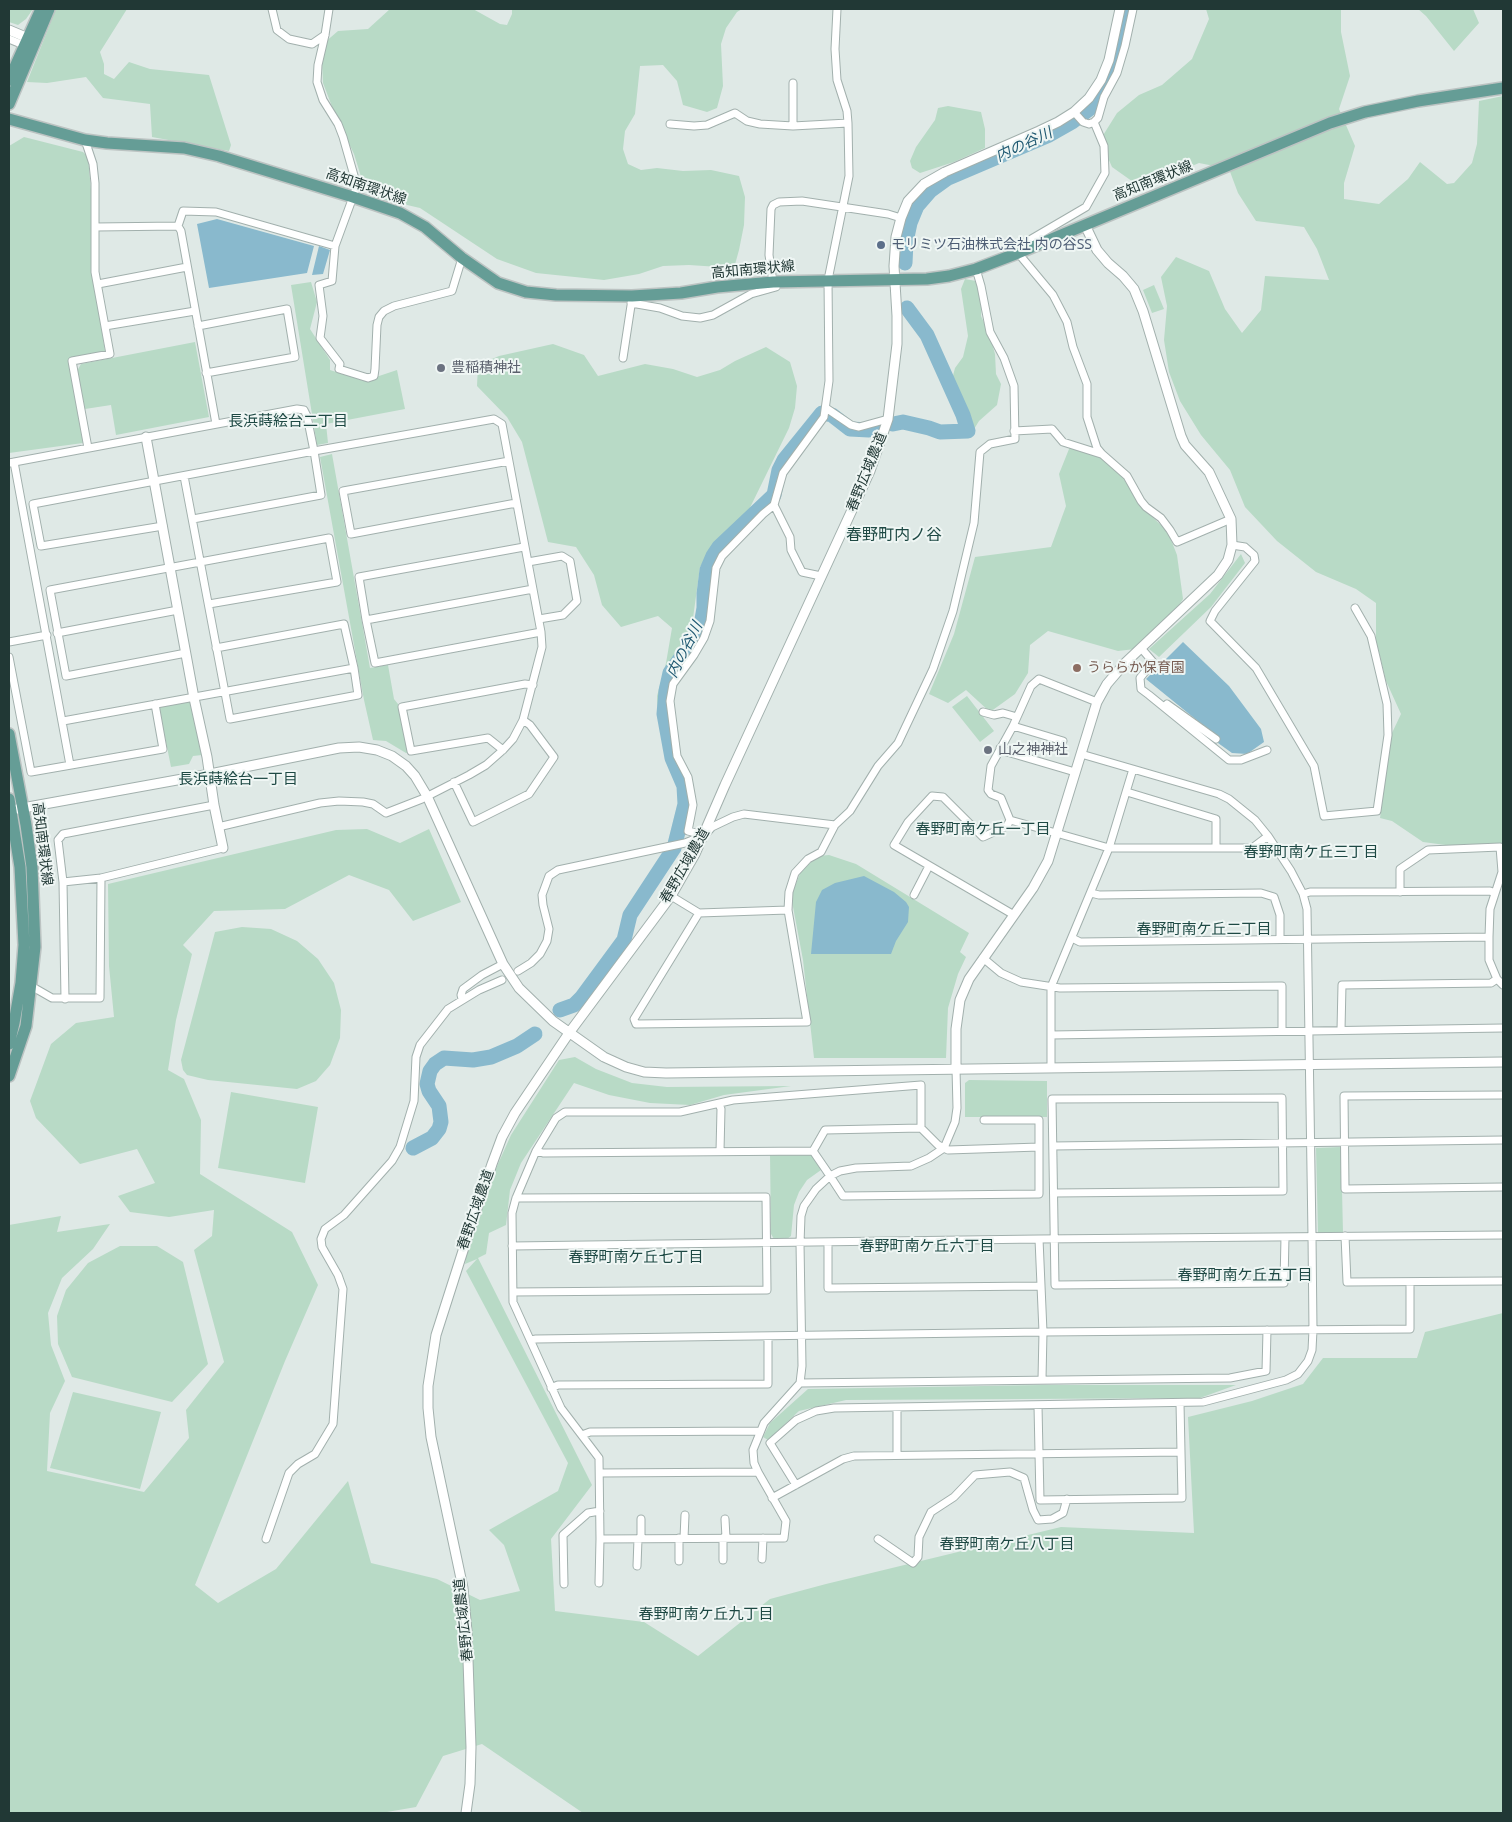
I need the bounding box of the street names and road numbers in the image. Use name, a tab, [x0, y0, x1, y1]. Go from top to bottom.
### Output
street label: 高知南環状線	[1111, 157, 1195, 205]
street label: 高知南環状線	[324, 165, 408, 209]
street label: 高知南環状線	[710, 258, 796, 282]
street label: 春野広域農道	[843, 430, 891, 514]
street label: 高知南環状線	[29, 801, 55, 887]
street label: 春野広域農道	[657, 825, 713, 907]
street label: 春野広域農道	[454, 1168, 498, 1252]
street label: 春野広域農道	[451, 1577, 477, 1663]

